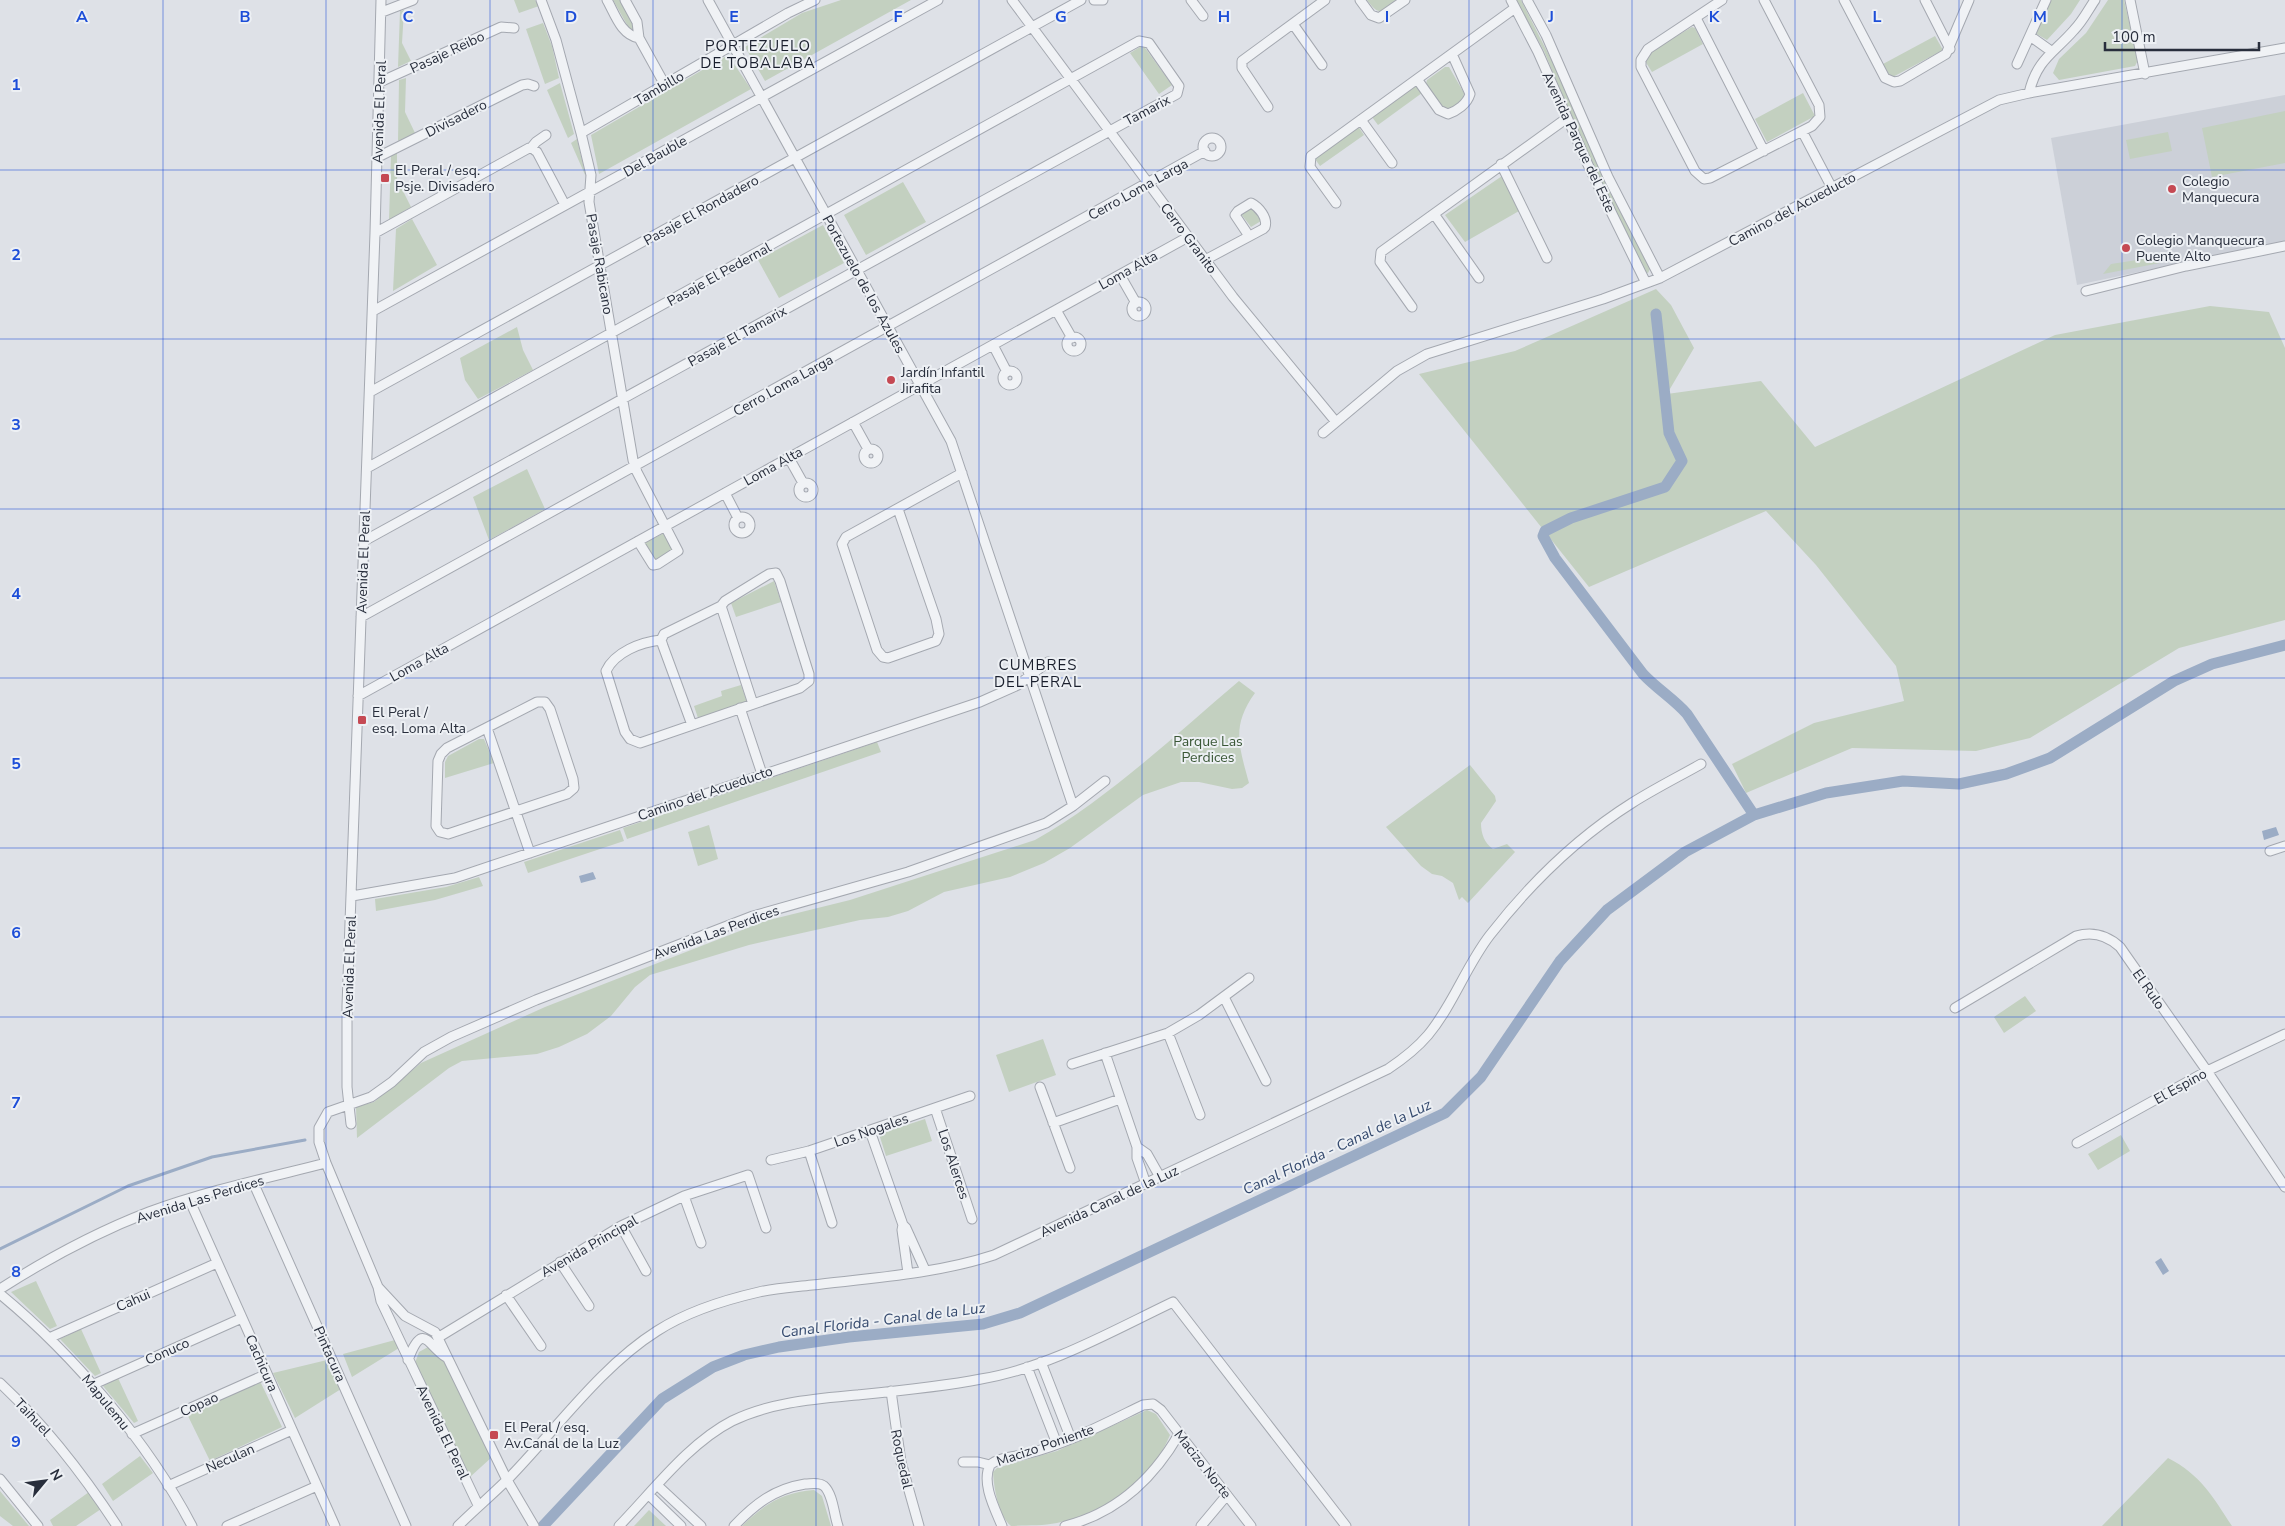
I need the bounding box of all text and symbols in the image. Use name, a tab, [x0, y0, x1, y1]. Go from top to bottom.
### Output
text: A	[76, 6, 88, 28]
text: B	[239, 6, 251, 28]
text: C	[403, 6, 414, 28]
text: D	[565, 6, 577, 28]
text: E	[729, 6, 739, 28]
text: F	[894, 6, 903, 28]
text: G	[1055, 6, 1067, 28]
text: H	[1218, 6, 1230, 28]
text: I	[1385, 6, 1389, 28]
text: J	[1547, 6, 1554, 28]
text: K	[1709, 6, 1721, 28]
text: L	[1873, 6, 1882, 28]
text: M	[2033, 6, 2047, 28]
scale bar	[2105, 20, 2259, 52]
street label: Pasaje Reibo	[407, 27, 488, 78]
text: 100 m	[2112, 27, 2156, 47]
district label: PORTEZUELO DE TOBALABA	[700, 36, 816, 73]
street label: Avenida El Peral	[368, 59, 391, 164]
street label: Tambillo	[631, 67, 688, 110]
street label: Avenida Parque del Este	[1538, 69, 1620, 216]
text: 1	[11, 74, 21, 96]
street label: Tamarix	[1121, 90, 1174, 131]
street label: Divisadero	[422, 95, 490, 142]
street label: Del Bauble	[620, 131, 690, 182]
street label: Cerro Loma Larga	[1085, 154, 1192, 225]
place label: El Peral / esq. Psje. Divisadero	[395, 161, 495, 196]
street label: Camino del Acueducto	[1725, 168, 1859, 251]
street label: Pasaje El Rondadero	[640, 171, 763, 250]
marker: El Peral / esq. Psje. Divisadero	[379, 172, 391, 184]
place label: Colegio Manquecura	[2182, 172, 2260, 207]
marker: Colegio Manquecura	[2166, 183, 2178, 195]
street label: Cerro Granito	[1156, 199, 1222, 278]
street label: Pasaje Rabicano	[581, 212, 618, 316]
street label: Portezuelo de los Azules	[818, 212, 910, 357]
place label: Colegio Manquecura Puente Alto	[2136, 231, 2265, 266]
street label: Pasaje El Pedernal	[664, 237, 776, 311]
marker: Colegio Manquecura Puente Alto	[2120, 242, 2132, 254]
text: 2	[11, 244, 21, 266]
street label: Loma Alta	[1095, 246, 1161, 294]
street label: Pasaje El Tamarix	[684, 301, 791, 371]
street label: Cerro Loma Larga	[730, 350, 837, 421]
place label: Jardín Infantil Jirafita	[900, 363, 985, 398]
marker: Jardín Infantil Jirafita	[885, 374, 897, 386]
text: 3	[11, 414, 21, 436]
street label: Loma Alta	[740, 442, 806, 490]
street label: Avenida El Peral	[352, 509, 375, 614]
text: 4	[11, 583, 21, 605]
street label: Loma Alta	[386, 638, 452, 686]
district label: CUMBRES DEL PERAL	[994, 655, 1082, 692]
place label: El Peral / esq. Loma Alta	[372, 703, 466, 738]
marker: El Peral / esq. Loma Alta	[356, 714, 368, 726]
park label: Parque Las Perdices	[1173, 732, 1243, 767]
text: 5	[11, 753, 21, 775]
street label: Camino del Acueducto	[635, 761, 775, 826]
street label: Avenida Las Perdices	[650, 901, 782, 964]
street label: Avenida El Peral	[338, 914, 361, 1019]
text: 6	[11, 922, 21, 944]
street label: El Rulo	[2128, 965, 2169, 1013]
street label: El Espino	[2150, 1064, 2210, 1109]
text: 7	[11, 1092, 21, 1114]
water label: Canal Florida - Canal de la Luz	[1239, 1094, 1435, 1200]
street label: Los Nogales	[831, 1109, 911, 1152]
street label: Los Alerces	[933, 1127, 974, 1202]
street label: Avenida Canal de la Luz	[1037, 1161, 1182, 1242]
street label: Avenida Las Perdices	[134, 1171, 267, 1228]
street label: Avenida Principal	[537, 1210, 642, 1282]
text: 8	[11, 1261, 21, 1283]
street label: Cahui	[113, 1285, 153, 1316]
water label: Canal Florida - Canal de la Luz	[780, 1298, 986, 1342]
street label: Pintacura	[309, 1323, 350, 1385]
street label: Cachicura	[240, 1331, 283, 1395]
street label: Conuco	[142, 1333, 193, 1370]
street label: Mapulemu	[77, 1370, 134, 1434]
street label: Avenida El Peral	[411, 1382, 474, 1484]
street label: Copao	[177, 1388, 222, 1421]
street label: Taihuel	[10, 1394, 56, 1441]
place label: El Peral / esq. Av.Canal de la Luz	[504, 1418, 619, 1453]
street label: Macizo Poniente	[994, 1420, 1097, 1471]
street label: Macizo Norte	[1170, 1426, 1236, 1503]
street label: Roquedal	[886, 1428, 917, 1491]
marker: El Peral / esq. Av.Canal de la Luz	[488, 1429, 500, 1441]
text: 9	[11, 1431, 21, 1453]
street label: Neculan	[203, 1439, 258, 1478]
north arrow	[20, 1456, 70, 1506]
text: N	[45, 1466, 67, 1484]

